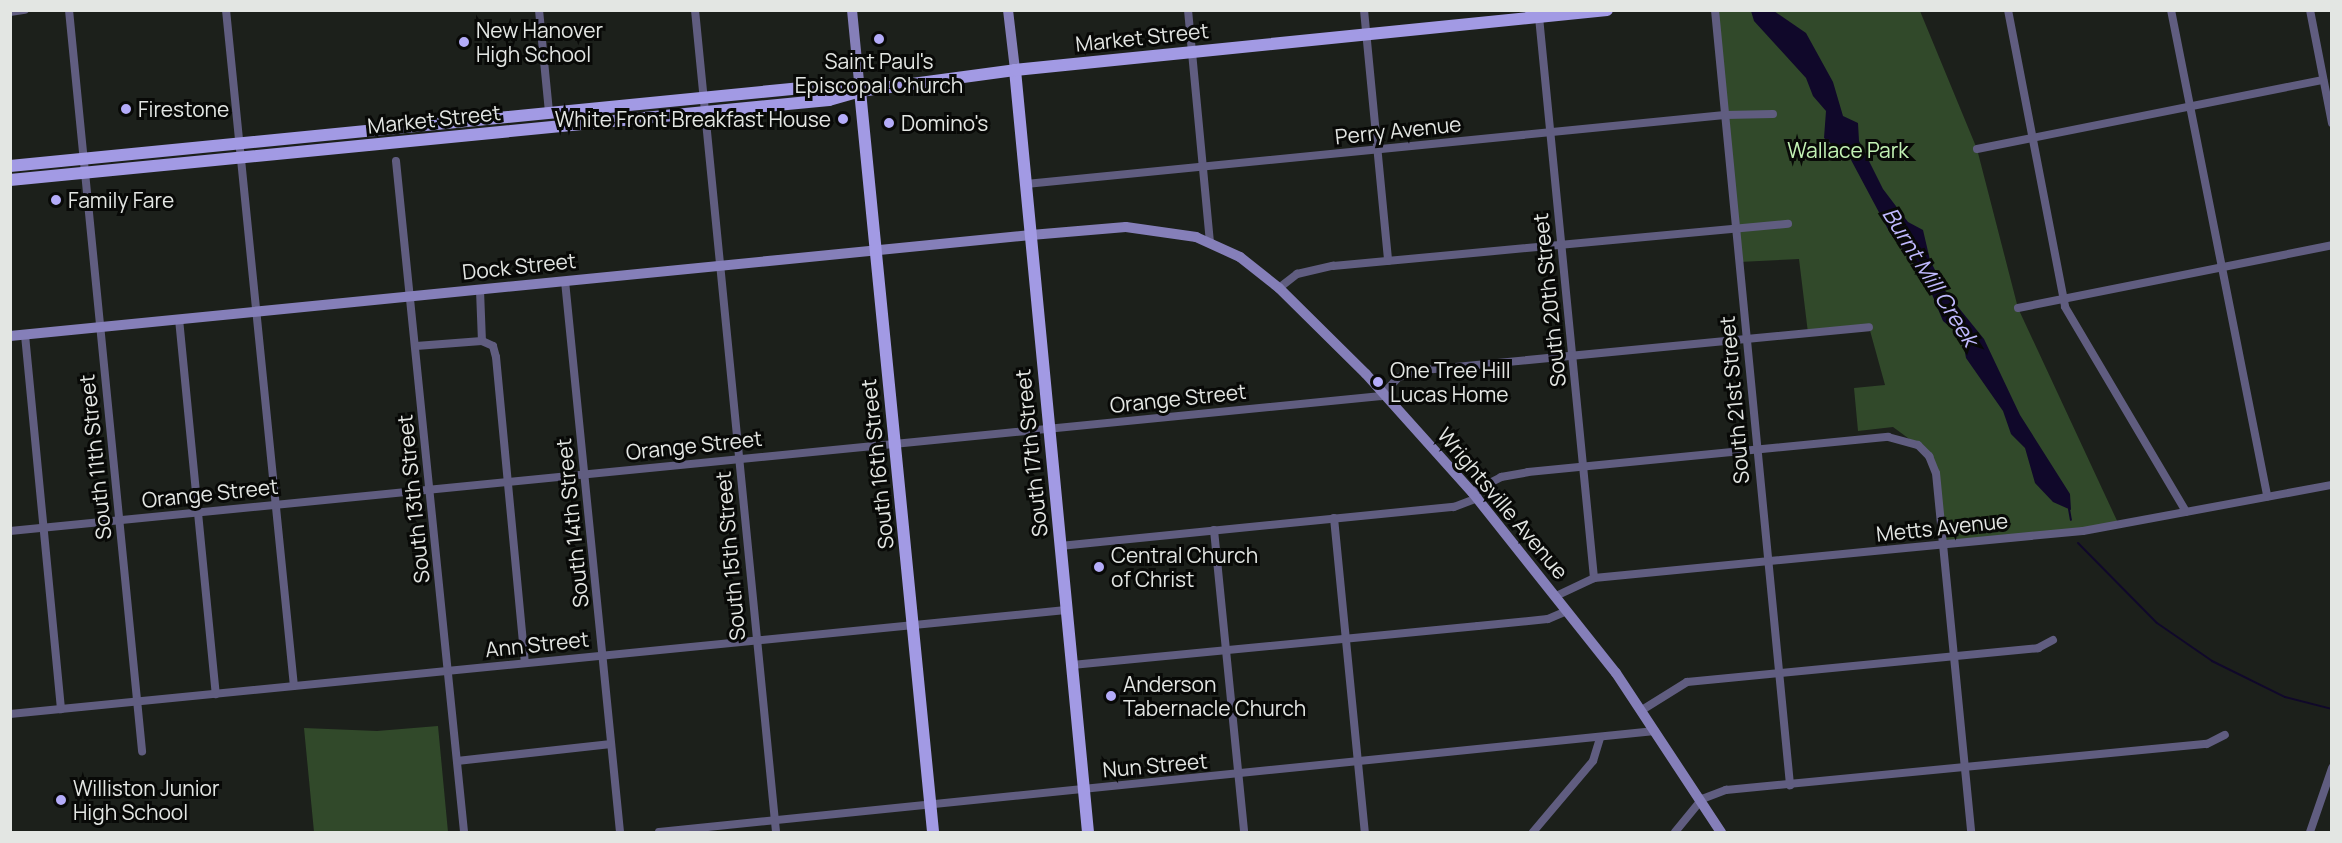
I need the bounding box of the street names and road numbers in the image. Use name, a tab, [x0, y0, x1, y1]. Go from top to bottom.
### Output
street label: Market Street	[1074, 17, 1210, 57]
street label: Market Street	[366, 99, 502, 139]
street label: Perry Avenue	[1334, 111, 1462, 149]
street label: South 20th Street	[1527, 212, 1571, 388]
street label: Dock Street	[461, 247, 577, 285]
street label: South 21st Street	[1714, 315, 1754, 485]
street label: South 17th Street	[1010, 368, 1052, 538]
street label: South 11th Street	[74, 373, 116, 541]
street label: South 16th Street	[856, 378, 898, 550]
street label: Orange Street	[1109, 378, 1247, 418]
street label: South 13th Street	[392, 413, 434, 585]
street label: Wrightsville Avenue	[1432, 422, 1574, 584]
street label: Orange Street	[625, 425, 763, 465]
street label: South 14th Street	[551, 437, 593, 609]
street label: South 15th Street	[710, 470, 750, 642]
street label: Orange Street	[141, 473, 279, 513]
street label: Metts Avenue	[1875, 508, 2009, 546]
street label: Ann Street	[484, 626, 590, 662]
street label: Nun Street	[1102, 748, 1208, 782]

